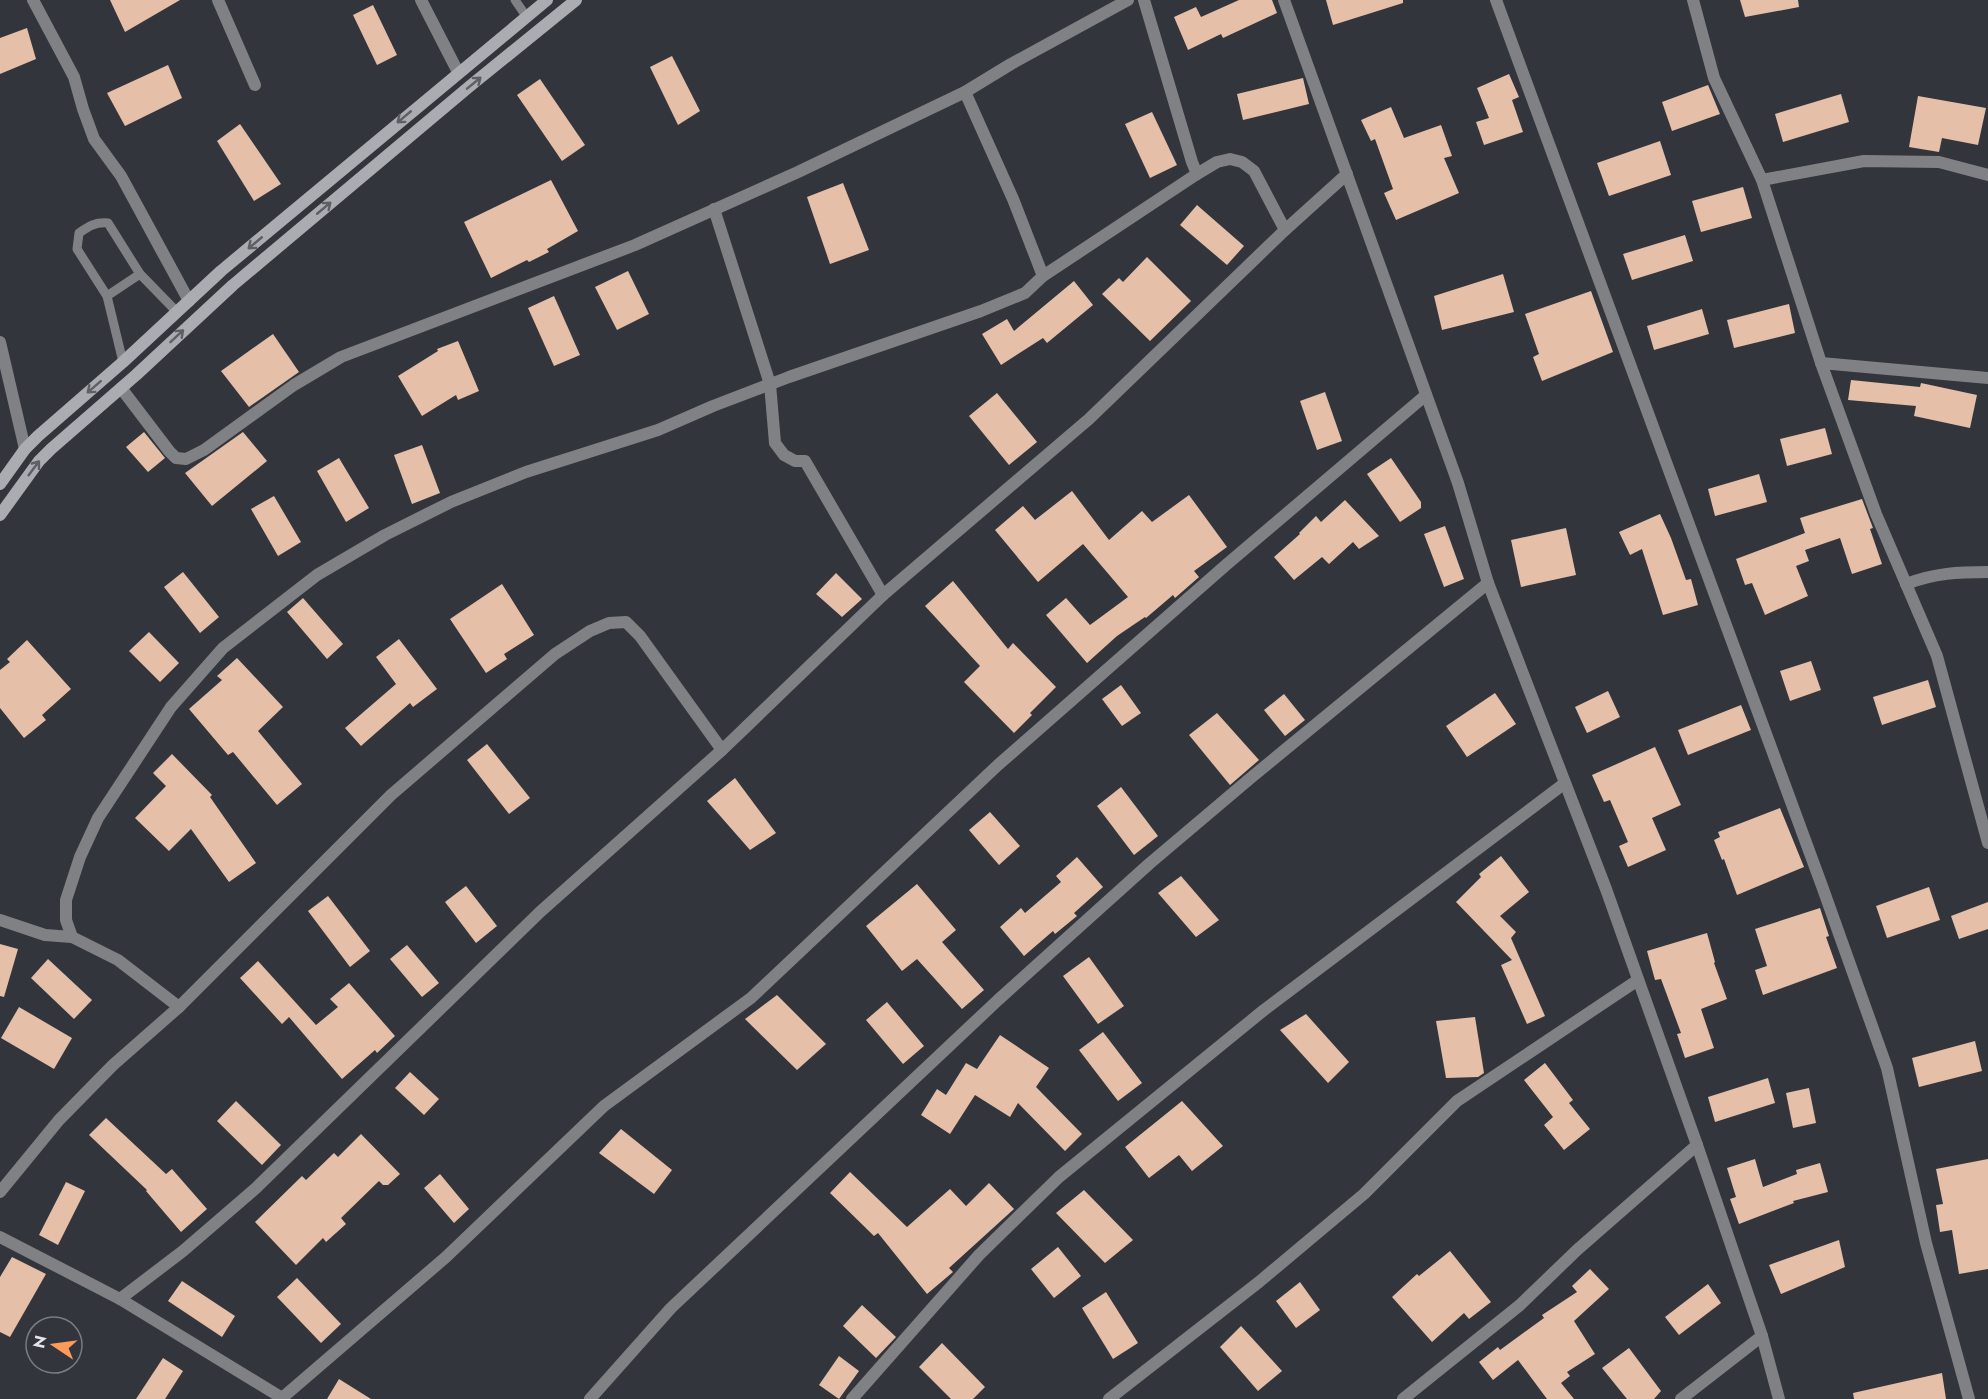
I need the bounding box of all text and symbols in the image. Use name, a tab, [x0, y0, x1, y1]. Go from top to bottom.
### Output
one-way arrow	[466, 76, 481, 90]
one-way arrow	[396, 111, 412, 124]
one-way arrow	[316, 201, 331, 215]
one-way arrow	[247, 236, 263, 249]
one-way arrow	[170, 329, 185, 343]
one-way arrow	[87, 380, 102, 394]
one-way arrow	[27, 460, 40, 476]
north arrow	[24, 1315, 84, 1375]
text: N	[27, 1333, 53, 1351]

